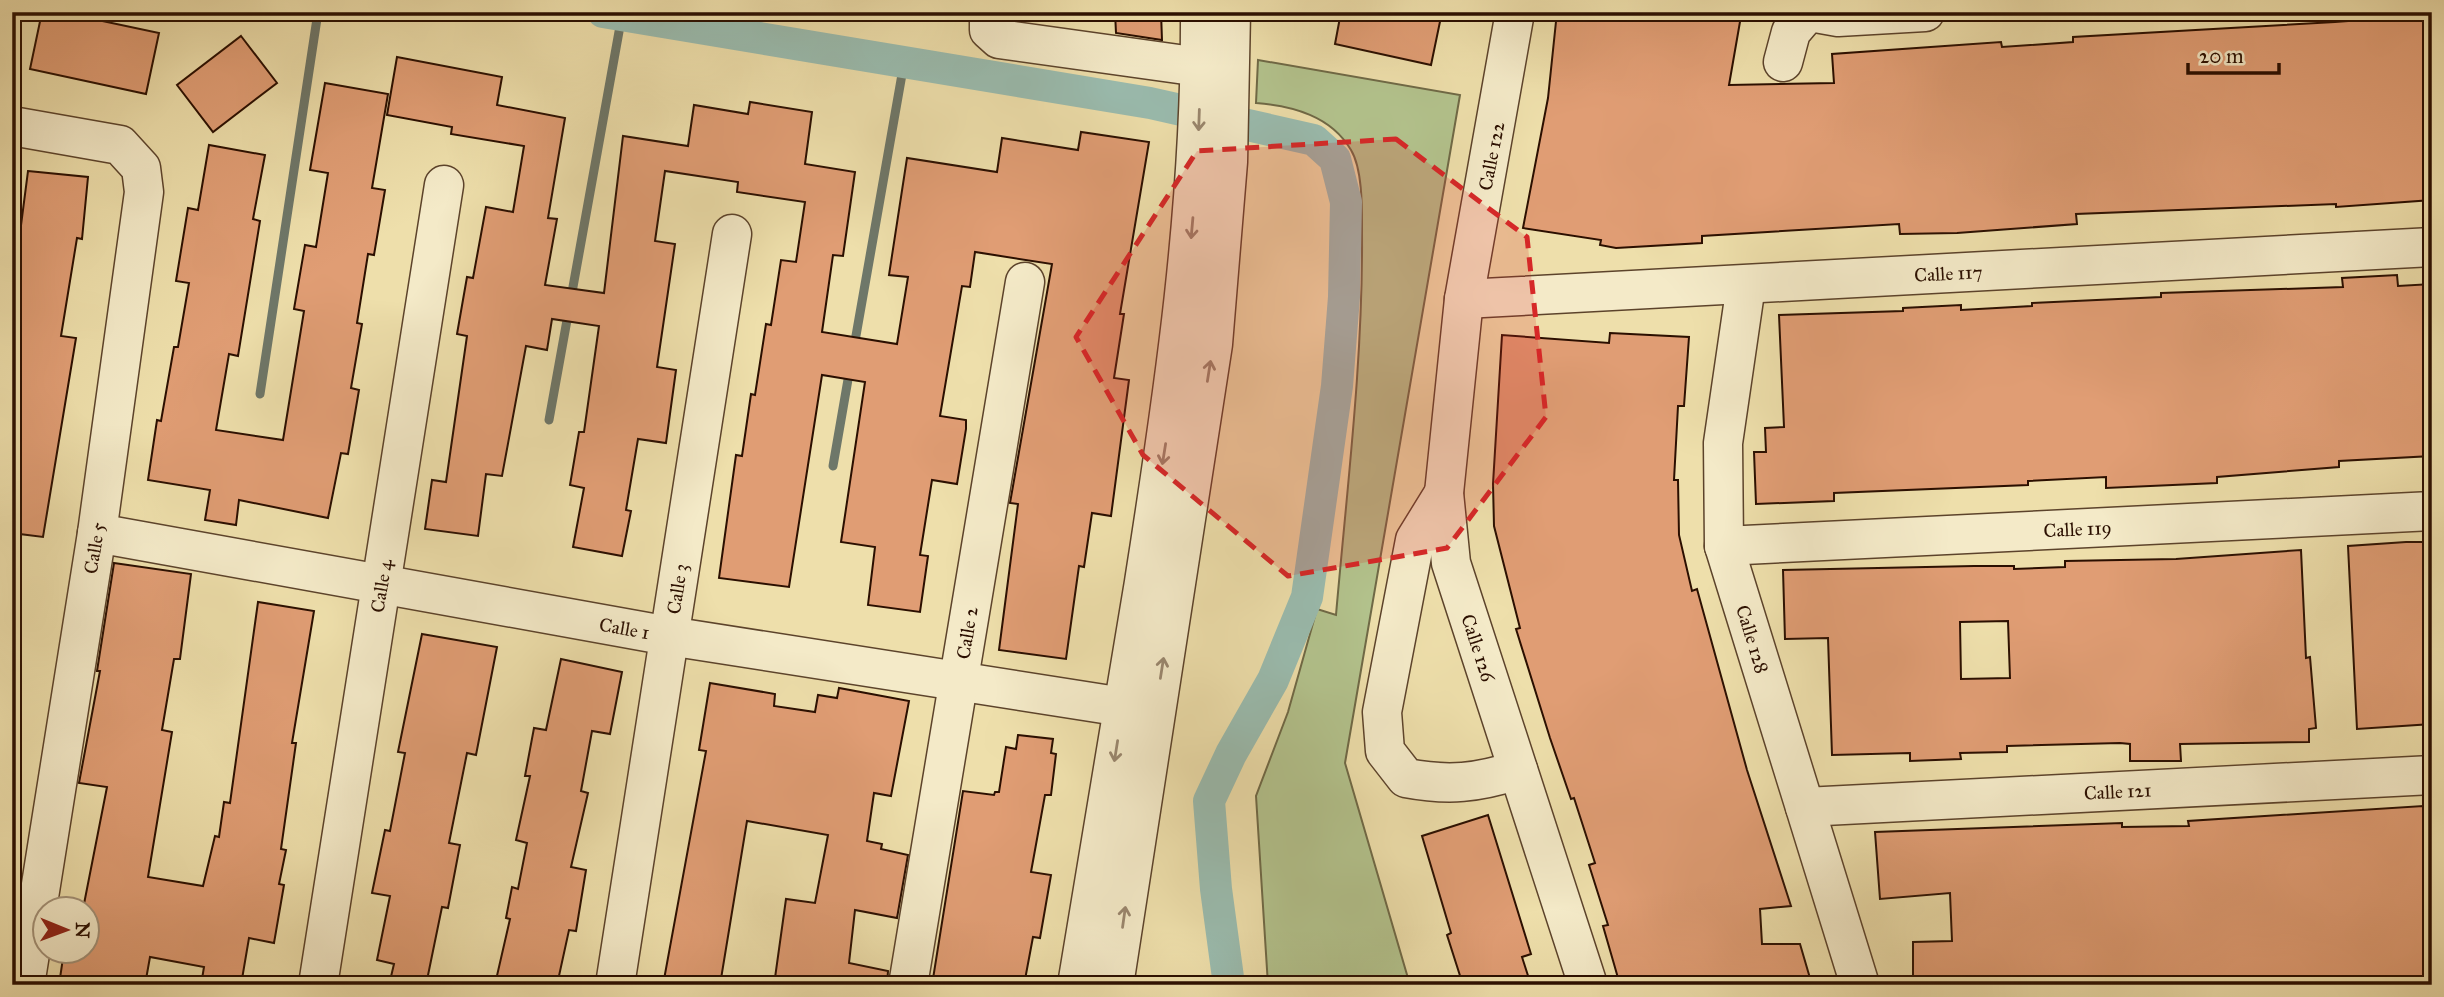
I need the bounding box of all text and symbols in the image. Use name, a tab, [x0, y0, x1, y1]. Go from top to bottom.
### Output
scale bar	[2188, 32, 2280, 76]
text: 20 m	[2199, 43, 2244, 69]
one-way arrow	[1192, 109, 1205, 132]
street label: Calle 122	[1474, 119, 1510, 192]
one-way arrow	[1185, 216, 1198, 239]
street label: Calle 117	[1914, 260, 1983, 287]
one-way arrow	[1203, 360, 1216, 383]
one-way arrow	[1157, 442, 1170, 465]
street label: Calle 119	[2043, 516, 2112, 542]
street label: Calle 5	[79, 520, 110, 576]
street label: Calle 4	[366, 557, 397, 614]
street label: Calle 3	[662, 562, 692, 616]
street label: Calle 128	[1731, 602, 1774, 676]
street label: Calle 2	[951, 604, 983, 661]
street label: Calle 126	[1456, 611, 1500, 686]
street label: Calle 1	[597, 613, 651, 644]
one-way arrow	[1156, 657, 1169, 680]
one-way arrow	[1109, 739, 1122, 762]
street label: Calle 121	[2083, 778, 2152, 805]
north arrow	[32, 895, 102, 965]
one-way arrow	[1118, 906, 1131, 929]
text: N	[71, 922, 94, 939]

